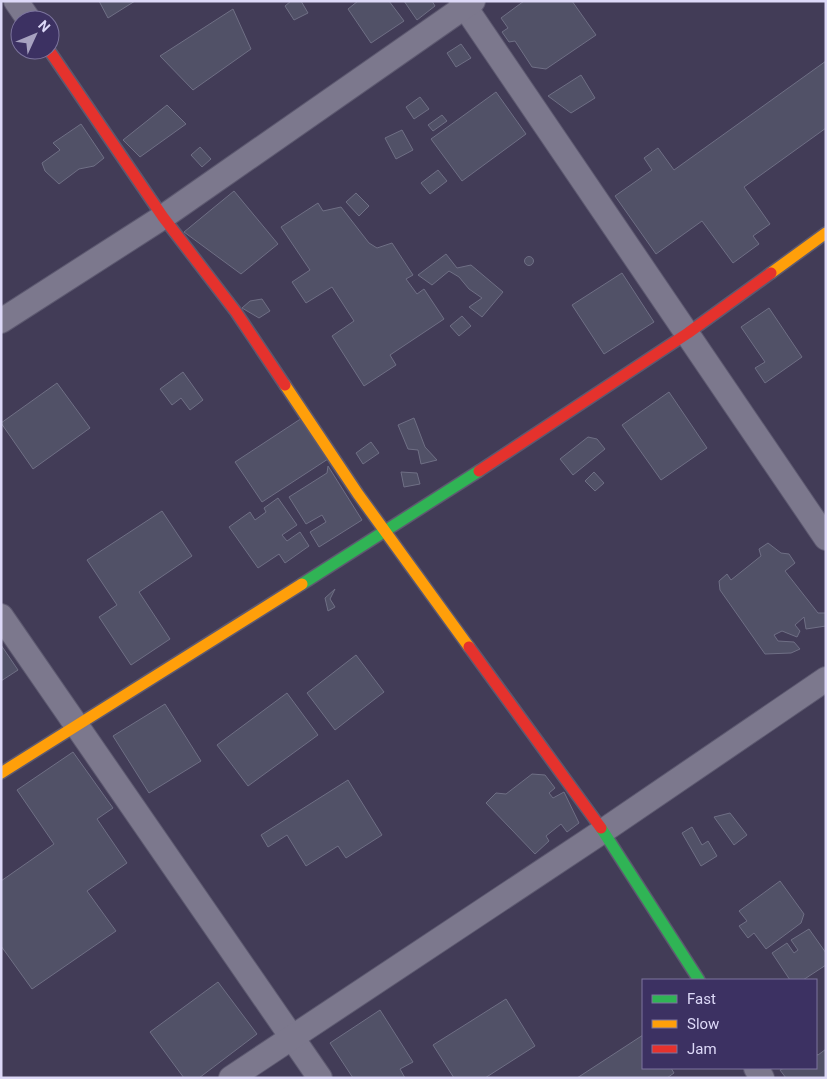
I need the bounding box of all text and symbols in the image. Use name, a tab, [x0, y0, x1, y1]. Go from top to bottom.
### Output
north arrow	[10, 10, 60, 60]
text: N	[35, 17, 54, 35]
legend	[642, 979, 817, 1069]
text: Fast	[687, 990, 716, 1008]
text: Slow	[687, 1015, 719, 1033]
text: Jam	[687, 1040, 717, 1058]

